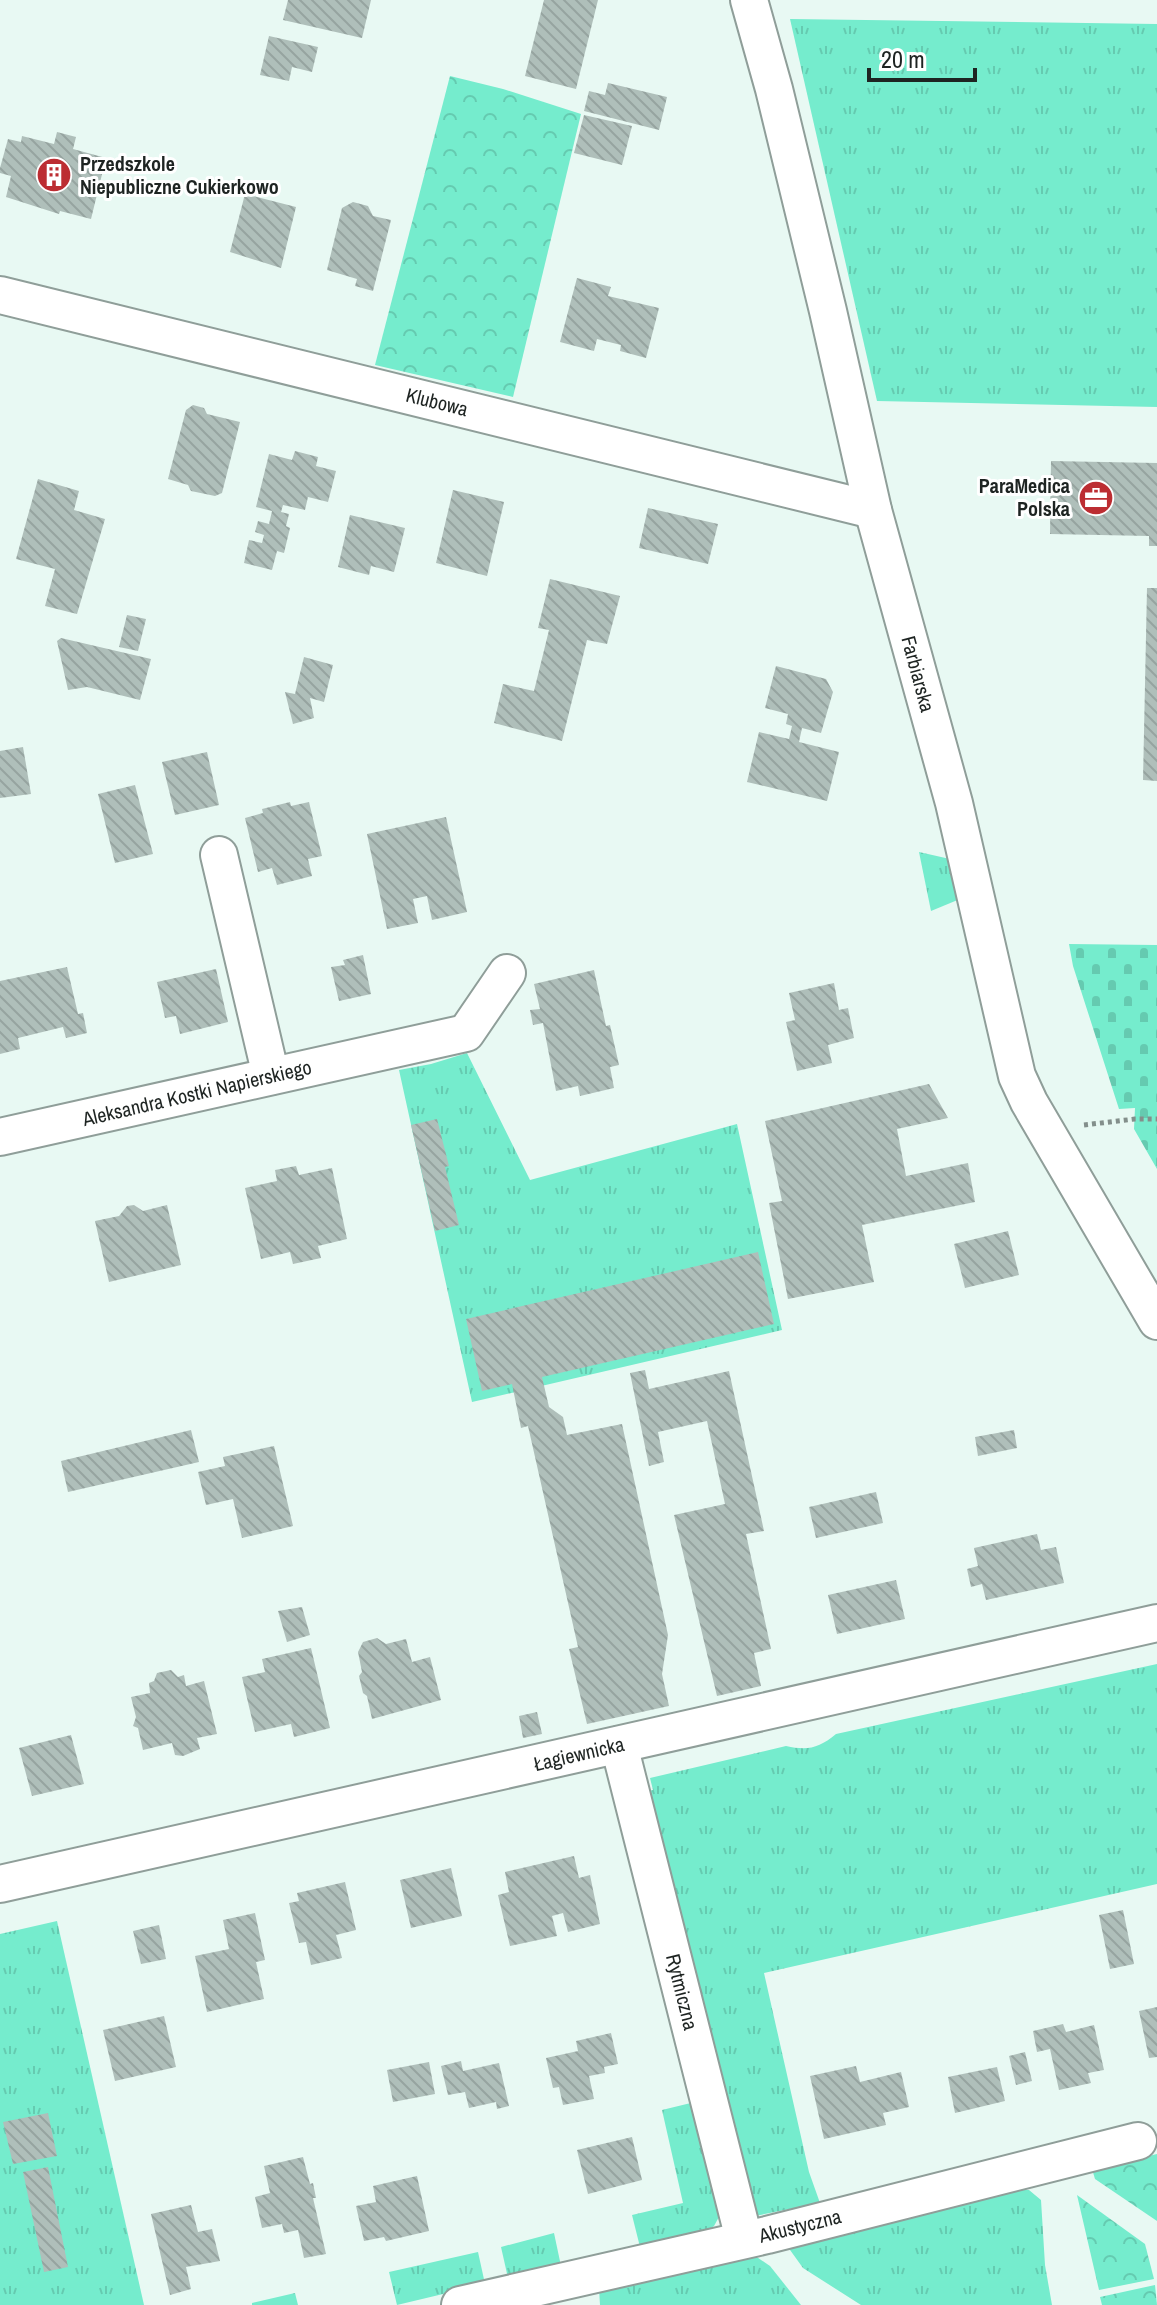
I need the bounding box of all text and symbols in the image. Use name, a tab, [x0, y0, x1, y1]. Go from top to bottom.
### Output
scale bar	[869, 32, 975, 82]
text: 20 m	[881, 43, 925, 75]
place label: Przedszkole Niepubliczne Cukierkowo	[80, 150, 279, 200]
building icon: Przedszkole Niepubliczne Cukierkowo	[35, 156, 73, 194]
street label: Klubowa	[403, 381, 471, 422]
place label: ParaMedica Polska	[979, 472, 1070, 522]
office icon: ParaMedica Polska	[1077, 479, 1115, 517]
street label: Farbiarska	[895, 633, 942, 715]
street label: Aleksandra Kostki Napierskiego	[79, 1053, 314, 1132]
street label: Łagiewnicka	[531, 1730, 627, 1777]
street label: Rytmiczna	[660, 1951, 705, 2033]
street label: Akustyczna	[755, 2202, 844, 2249]

